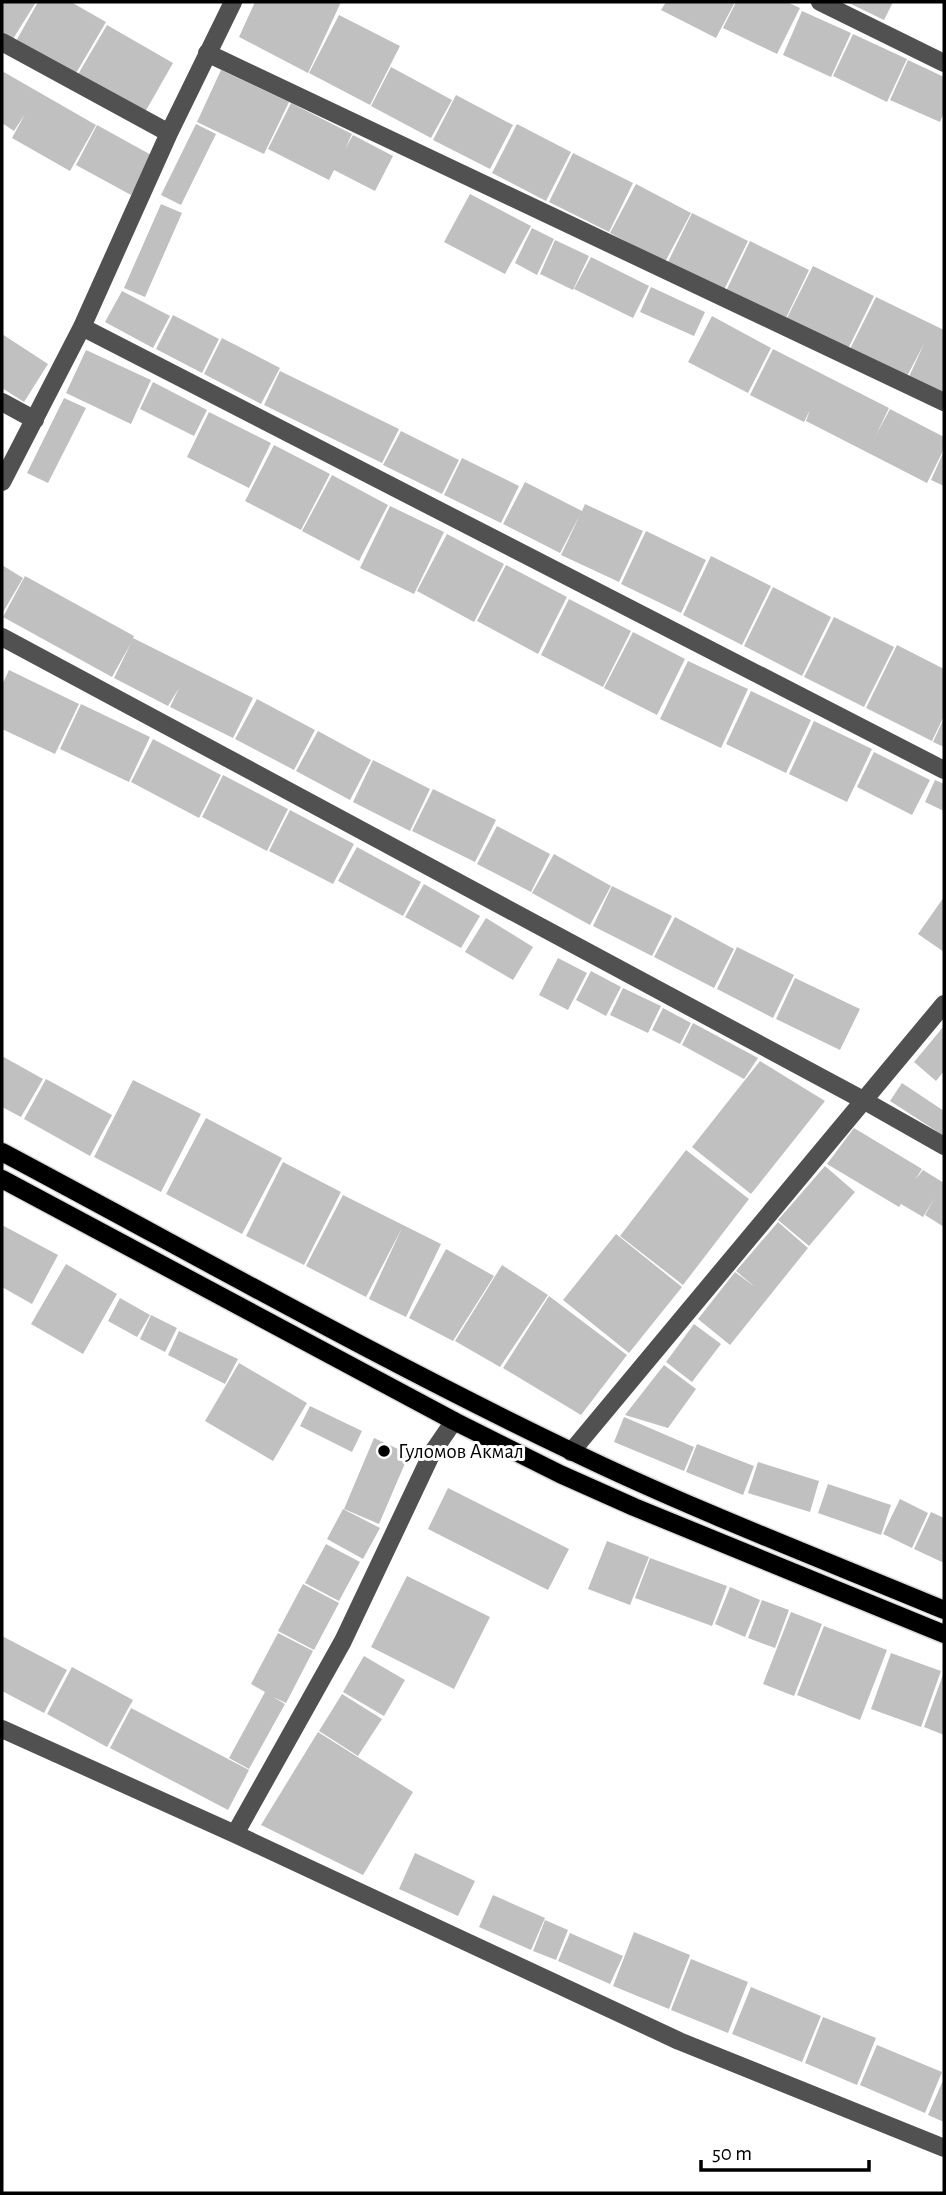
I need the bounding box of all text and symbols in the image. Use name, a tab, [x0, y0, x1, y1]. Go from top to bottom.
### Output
place label: Гуломов Акмал	[398, 1441, 524, 1462]
marker: Гуломов Акмал	[376, 1443, 392, 1459]
scale bar	[701, 2128, 869, 2172]
text: 50 m	[712, 2143, 752, 2164]

